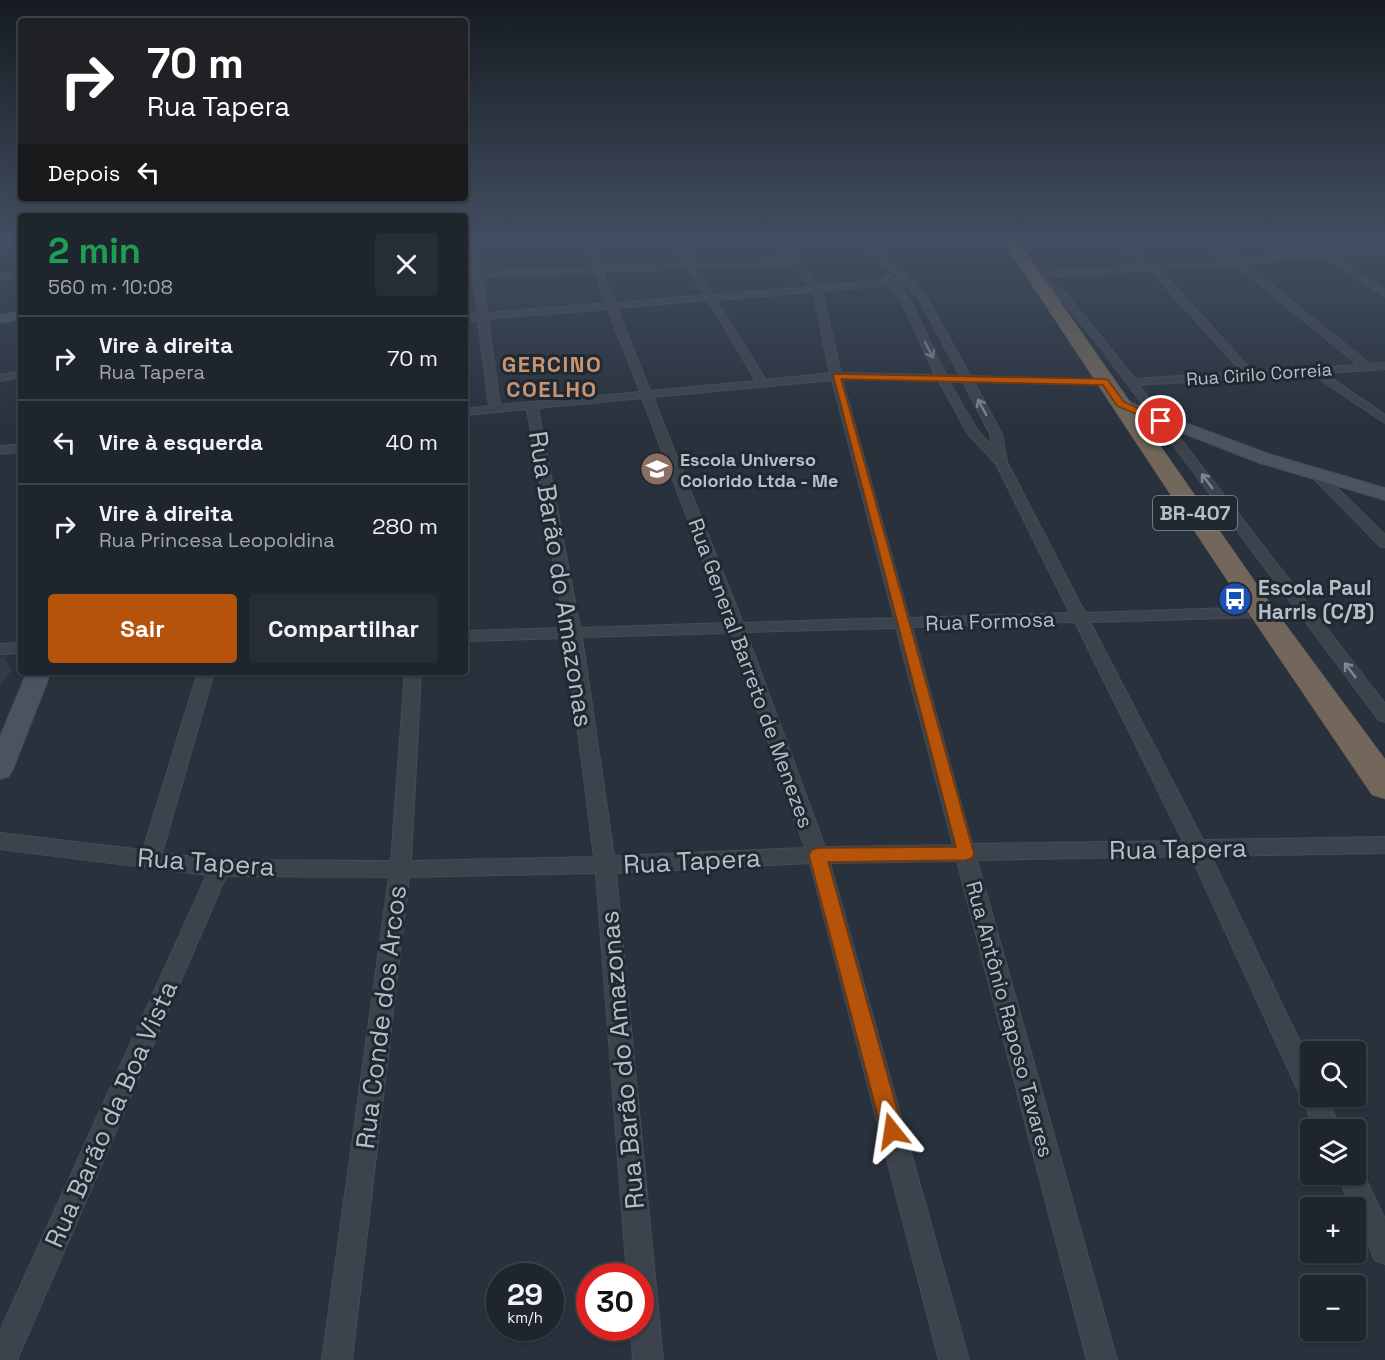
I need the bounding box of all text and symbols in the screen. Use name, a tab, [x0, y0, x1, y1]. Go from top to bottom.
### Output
text: 70 m	[147, 37, 244, 90]
icon: right	[48, 42, 126, 120]
text: Rua Tapera	[147, 89, 290, 124]
icon: left	[132, 156, 165, 189]
text: Depois	[48, 159, 120, 187]
text: 2 min	[48, 228, 141, 274]
button: close	[375, 233, 438, 296]
text: 560 m · 10:08	[48, 274, 173, 300]
text: Vire à direita	[99, 331, 233, 359]
one-way arrow	[923, 341, 935, 359]
icon: right	[48, 342, 81, 375]
text: 70 m	[387, 344, 438, 372]
district label: GERCINO COELHO	[502, 350, 602, 403]
street label: Rua Cirilo Correia	[1185, 357, 1333, 391]
text: Rua Tapera	[99, 359, 205, 385]
pin	[1135, 395, 1186, 446]
one-way arrow	[976, 399, 987, 417]
icon: arrive	[1144, 404, 1177, 437]
icon: left	[48, 426, 81, 459]
text: Vire à esquerda	[99, 428, 263, 456]
text: 40 m	[386, 428, 438, 456]
street label: Rua Barão do Amazonas	[521, 429, 601, 729]
place label: Escola Universo Colorido Ltda - Me	[680, 448, 838, 492]
school or university icon: Escola Universo Colorido Ltda - Me	[639, 451, 675, 487]
one-way arrow	[1200, 473, 1213, 489]
road number: BR-407	[1153, 496, 1237, 530]
text: Vire à direita	[99, 499, 233, 527]
icon: right	[48, 510, 81, 543]
text: 280 m	[372, 512, 438, 540]
street label: Rua General Barreto de Menezes	[682, 515, 820, 831]
text: Rua Princesa Leopoldina	[99, 527, 335, 553]
place label: Escola Paul HarrIs (C/B)	[1258, 574, 1374, 625]
bus stop icon: Escola Paul HarrIs (C/B)	[1217, 581, 1253, 617]
button: Sair	[48, 594, 237, 663]
button: Compartilhar	[249, 594, 438, 663]
street label: Rua Formosa	[925, 605, 1055, 637]
one-way arrow	[1343, 662, 1356, 678]
street label: Rua Tapera	[1109, 831, 1247, 867]
street label: Rua Tapera	[136, 840, 276, 884]
street label: Rua Tapera	[622, 840, 762, 882]
street label: Rua Antônio Raposo Tavares	[960, 878, 1060, 1160]
street label: Rua Conde dos Arcos	[348, 883, 414, 1151]
street label: Rua Barão do Amazonas	[592, 909, 652, 1211]
street label: Rua Barão da Boa Vista	[37, 975, 185, 1253]
map controls	[1300, 1041, 1366, 1341]
button: search	[1300, 1041, 1366, 1107]
position arrow	[860, 1099, 924, 1163]
button: layers	[1300, 1119, 1366, 1185]
button: +	[1300, 1197, 1366, 1263]
speed limit sign: 30	[576, 1263, 654, 1341]
text: 29	[507, 1275, 543, 1314]
button: −	[1300, 1275, 1366, 1341]
text: km/h	[507, 1308, 543, 1327]

